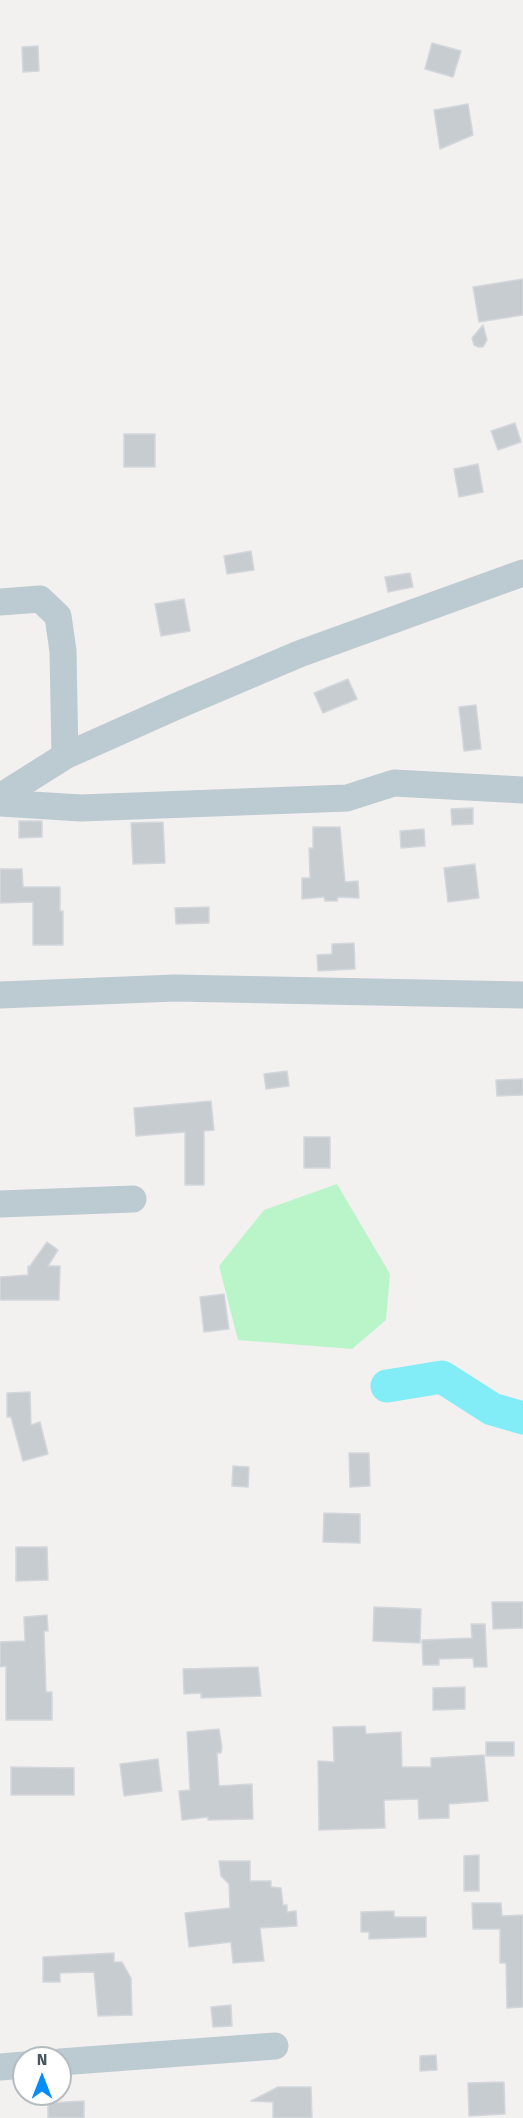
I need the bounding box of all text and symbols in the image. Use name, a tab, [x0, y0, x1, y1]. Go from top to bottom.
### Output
north arrow	[12, 2046, 72, 2106]
text: N	[37, 2050, 47, 2069]

